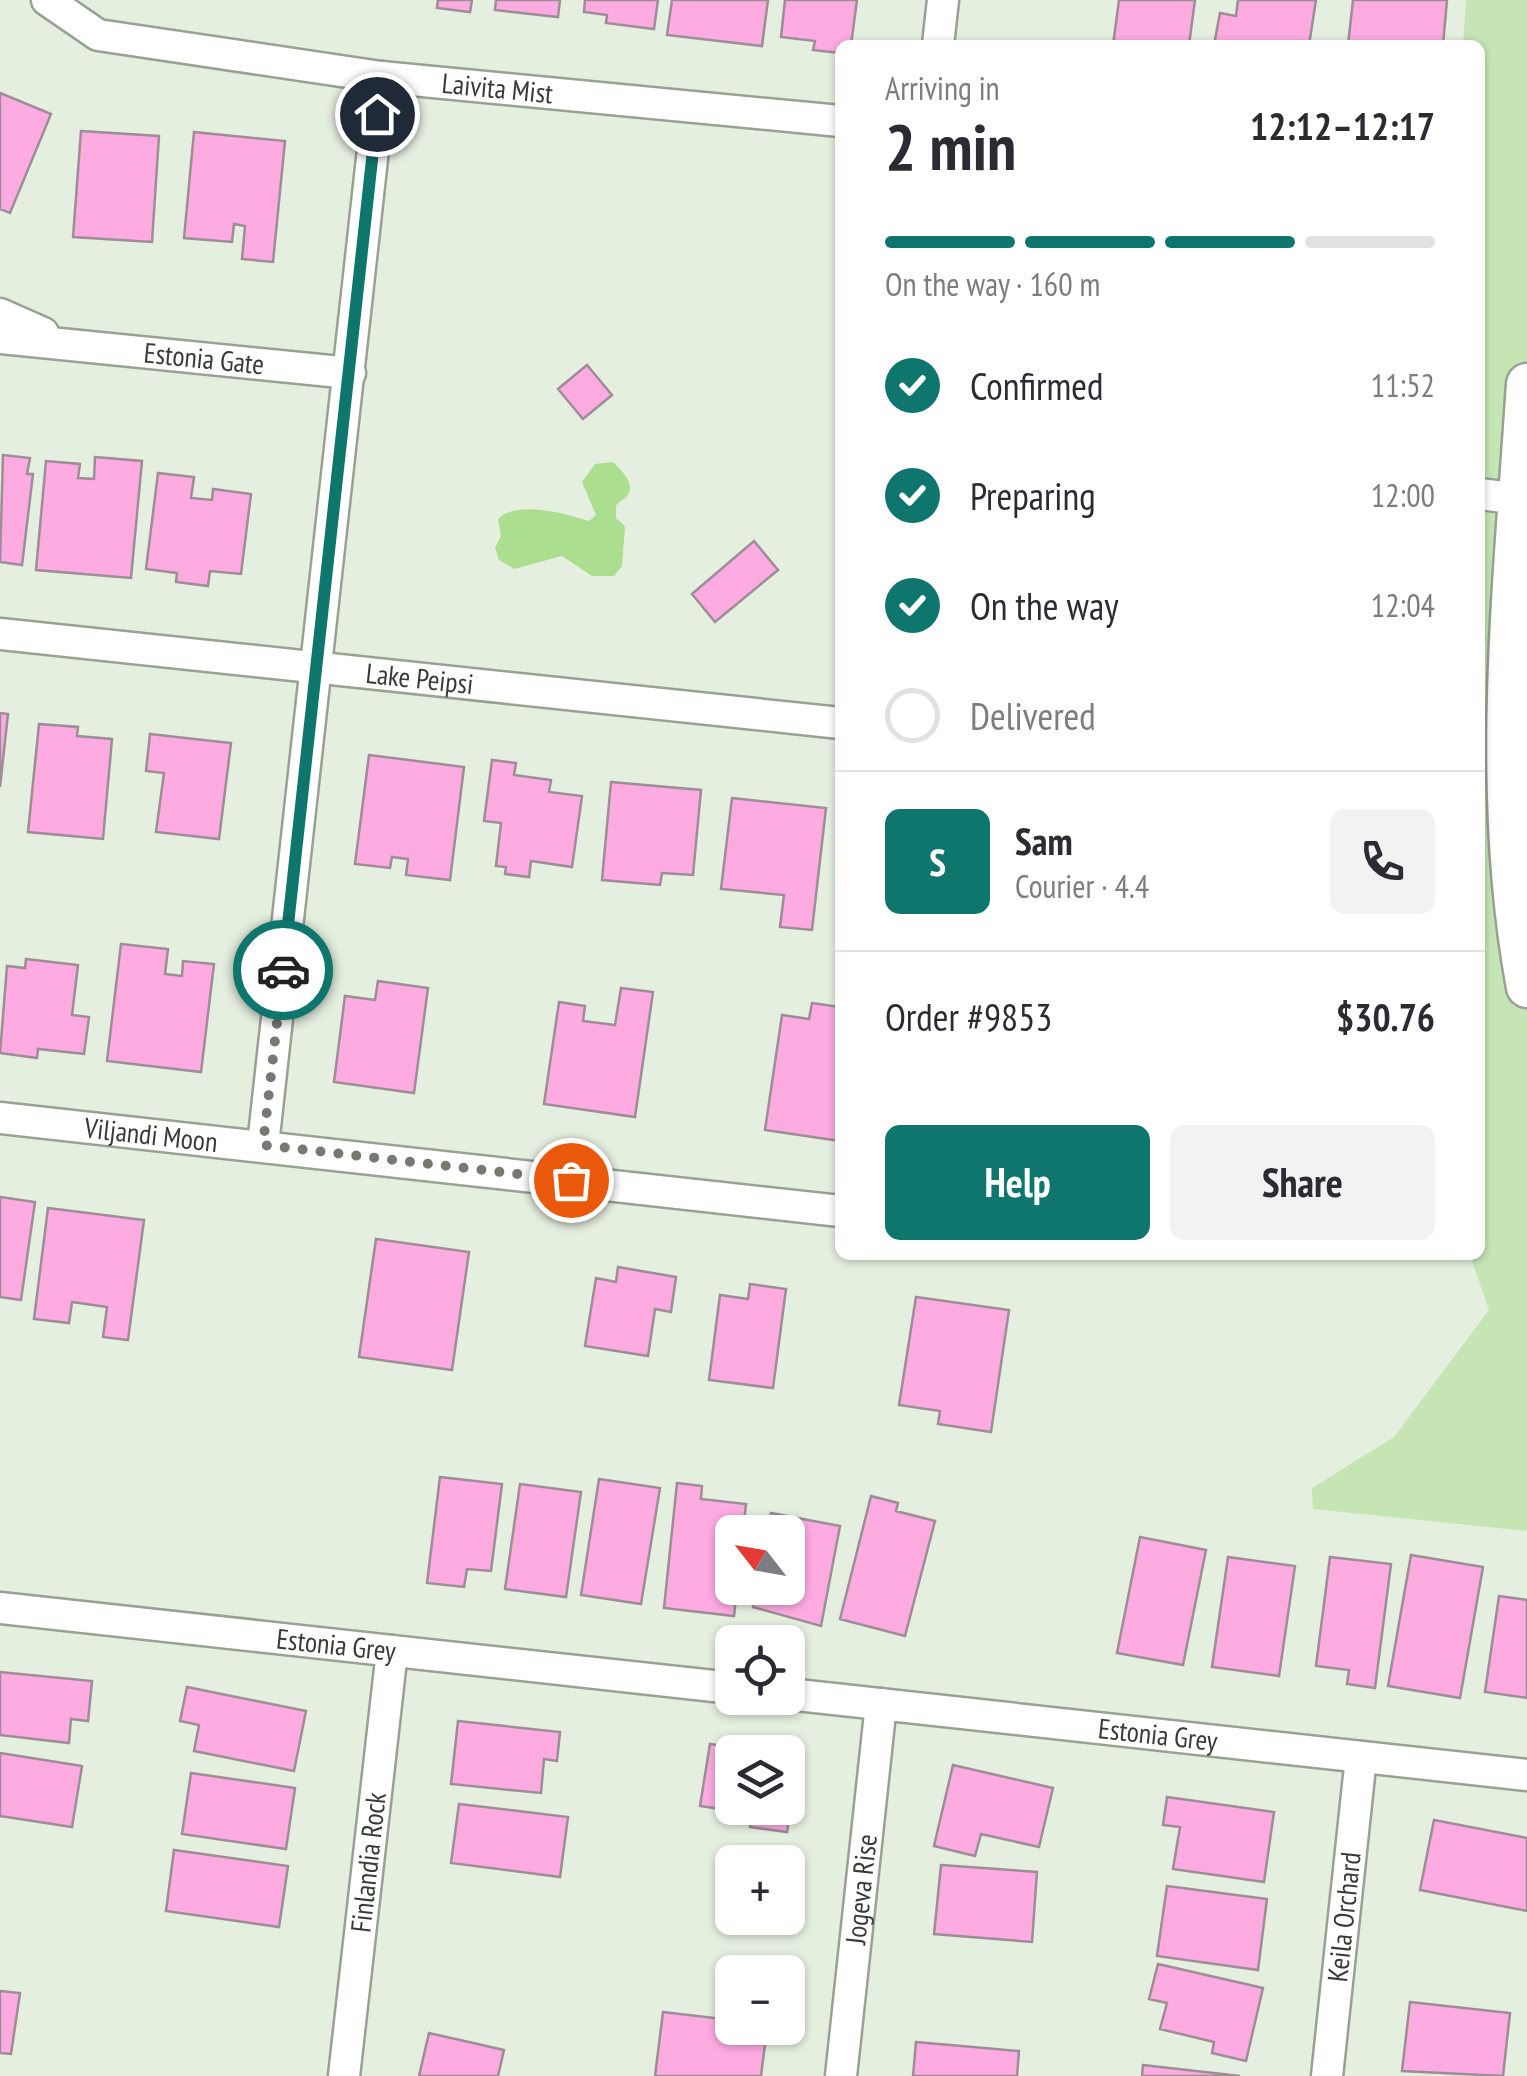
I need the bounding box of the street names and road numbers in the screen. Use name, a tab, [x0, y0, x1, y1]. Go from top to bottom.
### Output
street label: Laivita Mist	[440, 64, 555, 111]
street label: Estonia Gate	[142, 333, 266, 382]
street label: Lake Peipsi	[364, 654, 475, 702]
street label: Viljandi Moon	[82, 1108, 220, 1160]
street label: Estonia Grey	[275, 1619, 398, 1669]
street label: Estonia Grey	[1096, 1709, 1220, 1759]
street label: Finlandia Rock	[341, 1790, 394, 1934]
street label: Jogeva Rise	[836, 1832, 885, 1947]
street label: Keila Orchard	[1318, 1850, 1369, 1984]

